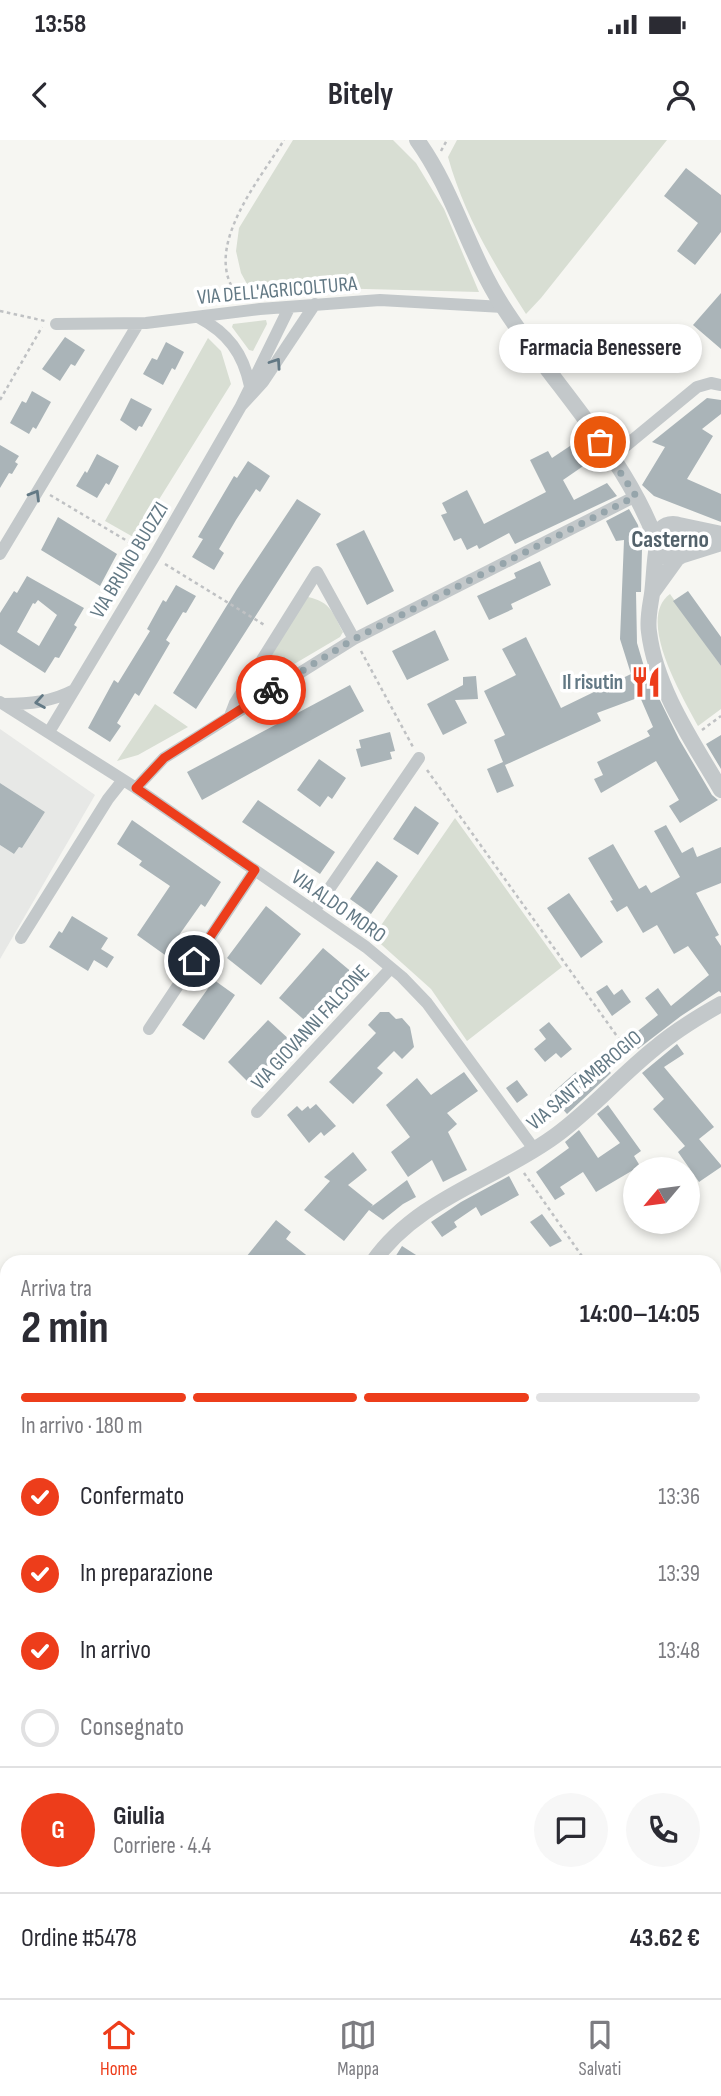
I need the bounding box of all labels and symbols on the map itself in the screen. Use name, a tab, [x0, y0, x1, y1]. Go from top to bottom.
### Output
street label: VIA DELL'AGRICOLTURA	[196, 271, 359, 310]
callout: Farmacia Benessere	[498, 323, 702, 372]
one-way arrow	[268, 357, 281, 370]
pin	[570, 412, 630, 472]
one-way arrow	[26, 490, 39, 503]
street label: VIA BRUNO BUOZZI	[85, 498, 174, 623]
district label: Casterno	[631, 525, 709, 554]
courier	[236, 655, 306, 725]
restaurant icon: Il risutin	[629, 665, 663, 699]
place label: Il risutin	[562, 670, 623, 695]
one-way arrow	[34, 694, 46, 709]
street label: VIA ALDO MORO	[287, 865, 391, 948]
pin	[164, 931, 224, 991]
street label: VIA GIOVANNI FALCONE	[246, 960, 375, 1095]
street label: VIA SANT'AMBROGIO	[522, 1025, 647, 1136]
north arrow	[623, 1157, 700, 1234]

